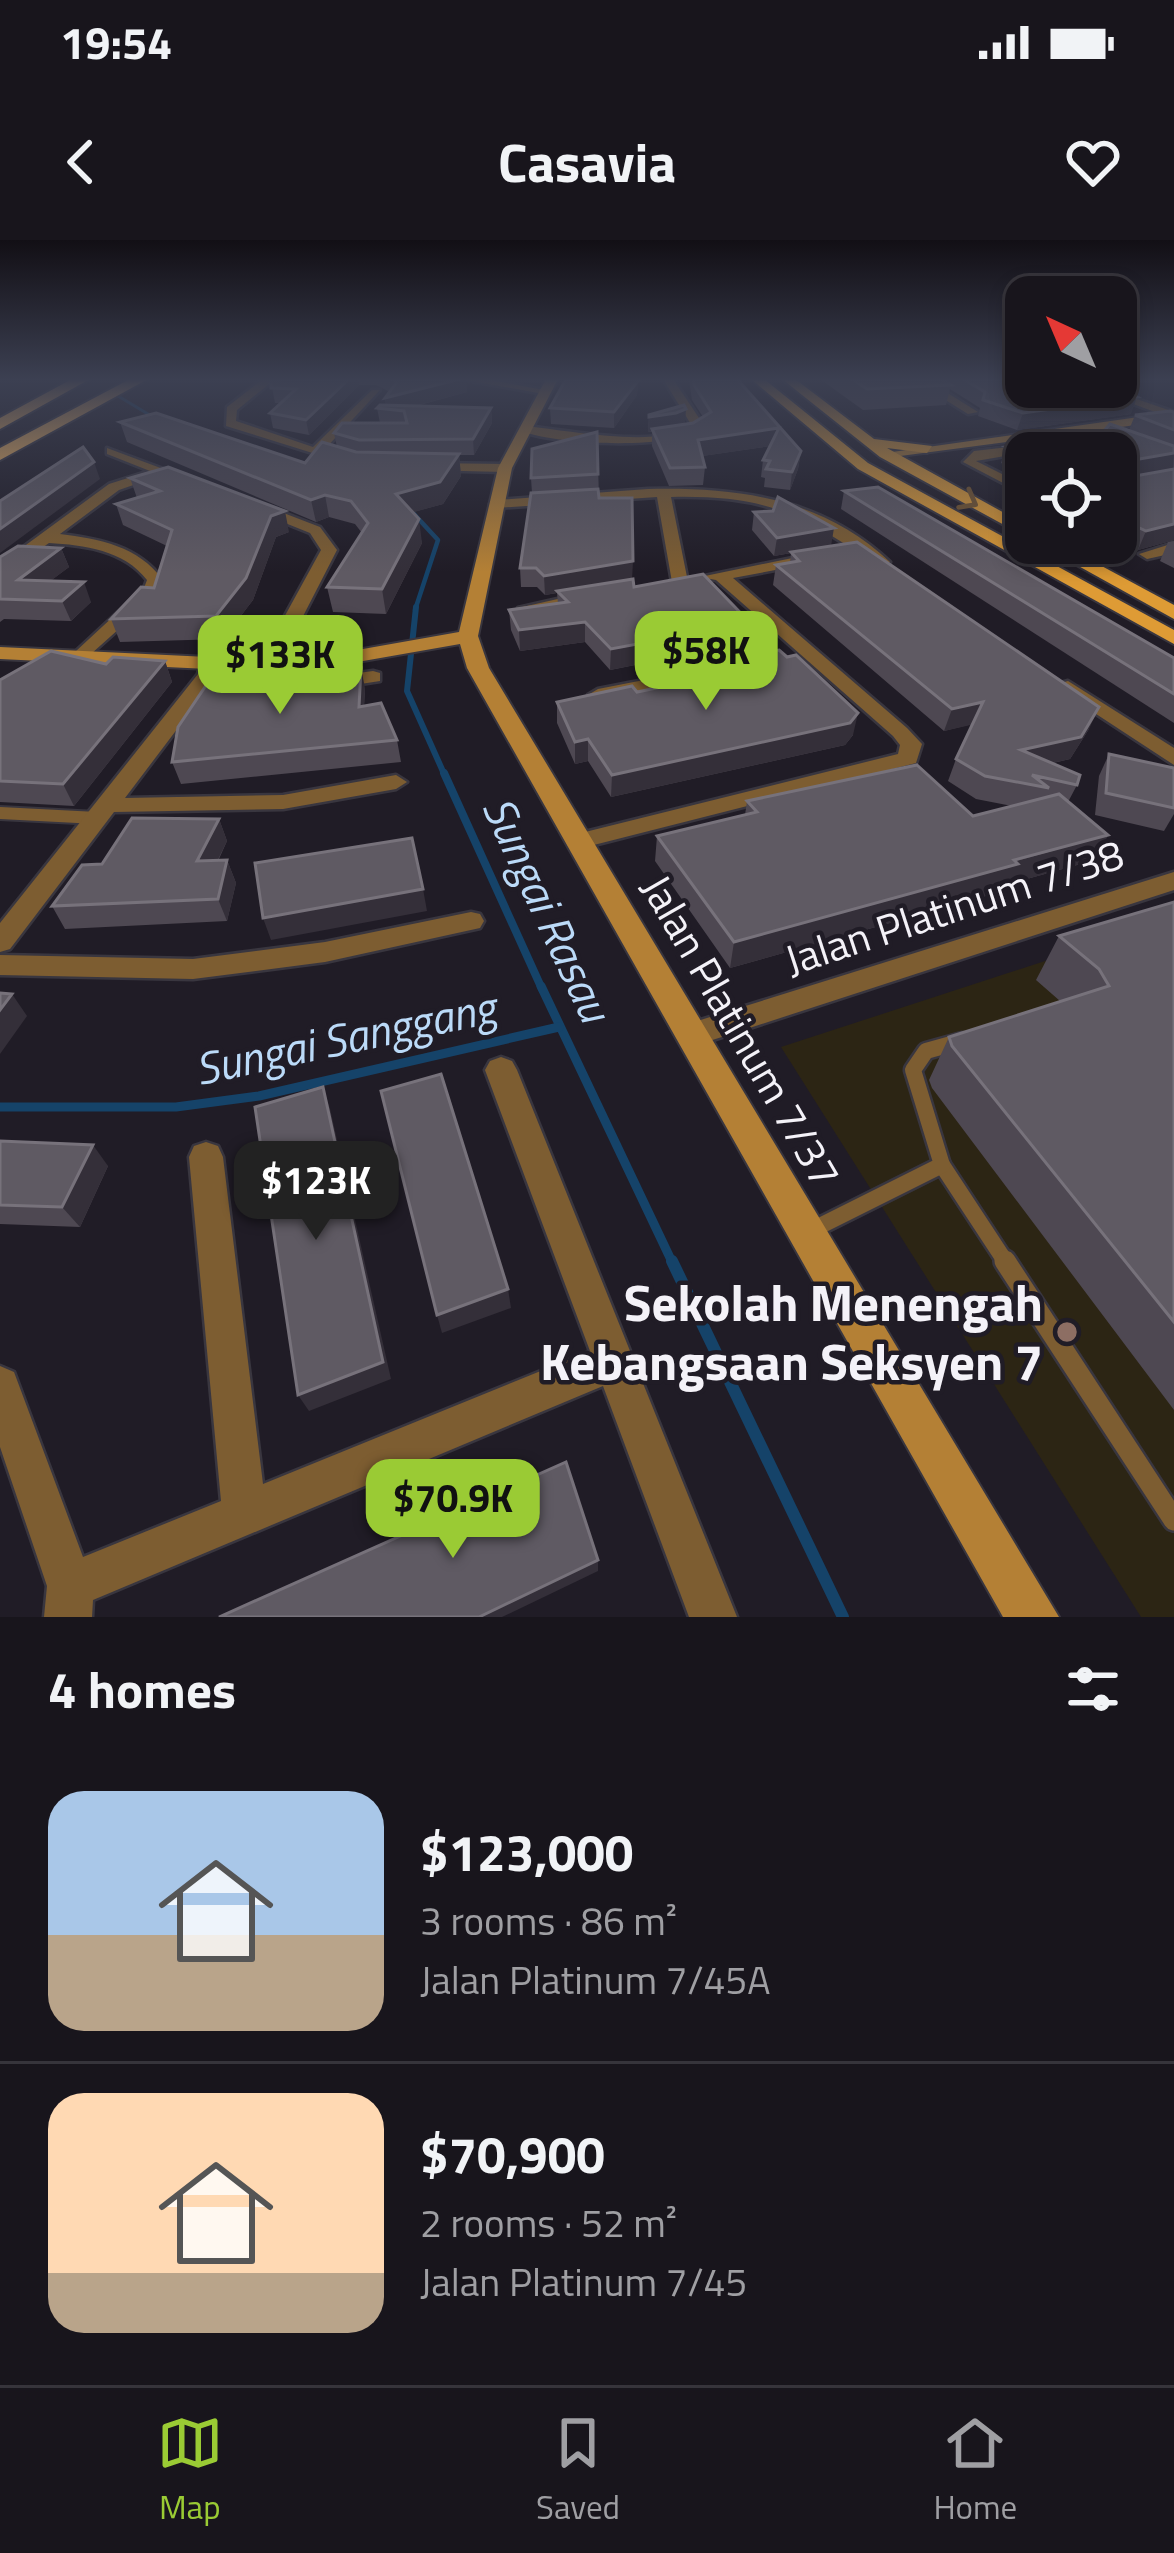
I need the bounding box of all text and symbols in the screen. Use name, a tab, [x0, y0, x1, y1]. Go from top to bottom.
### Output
text: 19:54	[60, 8, 172, 76]
text: Casavia	[498, 121, 676, 203]
icon: back	[48, 129, 114, 195]
icon: heart	[1060, 129, 1126, 195]
north arrow	[1005, 276, 1137, 408]
map controls	[1005, 276, 1137, 564]
button: locate	[1005, 432, 1137, 564]
one-way arrow	[956, 487, 978, 510]
pin: $58K	[635, 611, 777, 713]
pin: $133K	[196, 615, 364, 717]
text: $58K	[662, 620, 750, 679]
text: $133K	[225, 624, 335, 683]
water label: Sungai Rasau	[466, 785, 631, 1035]
street label: Jalan Platinum 7/38	[776, 821, 1131, 991]
street label: Jalan Platinum 7/37	[626, 862, 858, 1199]
water label: Sungai Sanggang	[188, 971, 506, 1102]
pin: $123K	[232, 1141, 400, 1243]
text: $123K	[261, 1150, 371, 1209]
place label: Sekolah Menengah Kebangsaan Seksyen 7	[540, 1263, 1043, 1400]
marker: Sekolah Menengah Kebangsaan Seksyen 7	[1054, 1319, 1080, 1345]
pin: $70.9K	[355, 1459, 551, 1561]
text: $70.9K	[393, 1468, 513, 1527]
text: 4 homes	[48, 1650, 236, 1728]
icon: filters	[1060, 1656, 1126, 1722]
text: $123,000	[420, 1813, 633, 1891]
icon: home	[144, 1839, 288, 1983]
text: 3 rooms · 86 m²	[420, 1891, 677, 1950]
text: Jalan Platinum 7/45A	[420, 1950, 770, 2009]
text: $70,900	[420, 2115, 605, 2193]
icon: home	[144, 2141, 288, 2285]
text: 2 rooms · 52 m²	[420, 2193, 677, 2252]
text: Jalan Platinum 7/45	[420, 2252, 747, 2311]
tab: Map	[157, 2410, 223, 2532]
tab: Saved	[536, 2410, 620, 2532]
tab: Home	[933, 2410, 1017, 2532]

